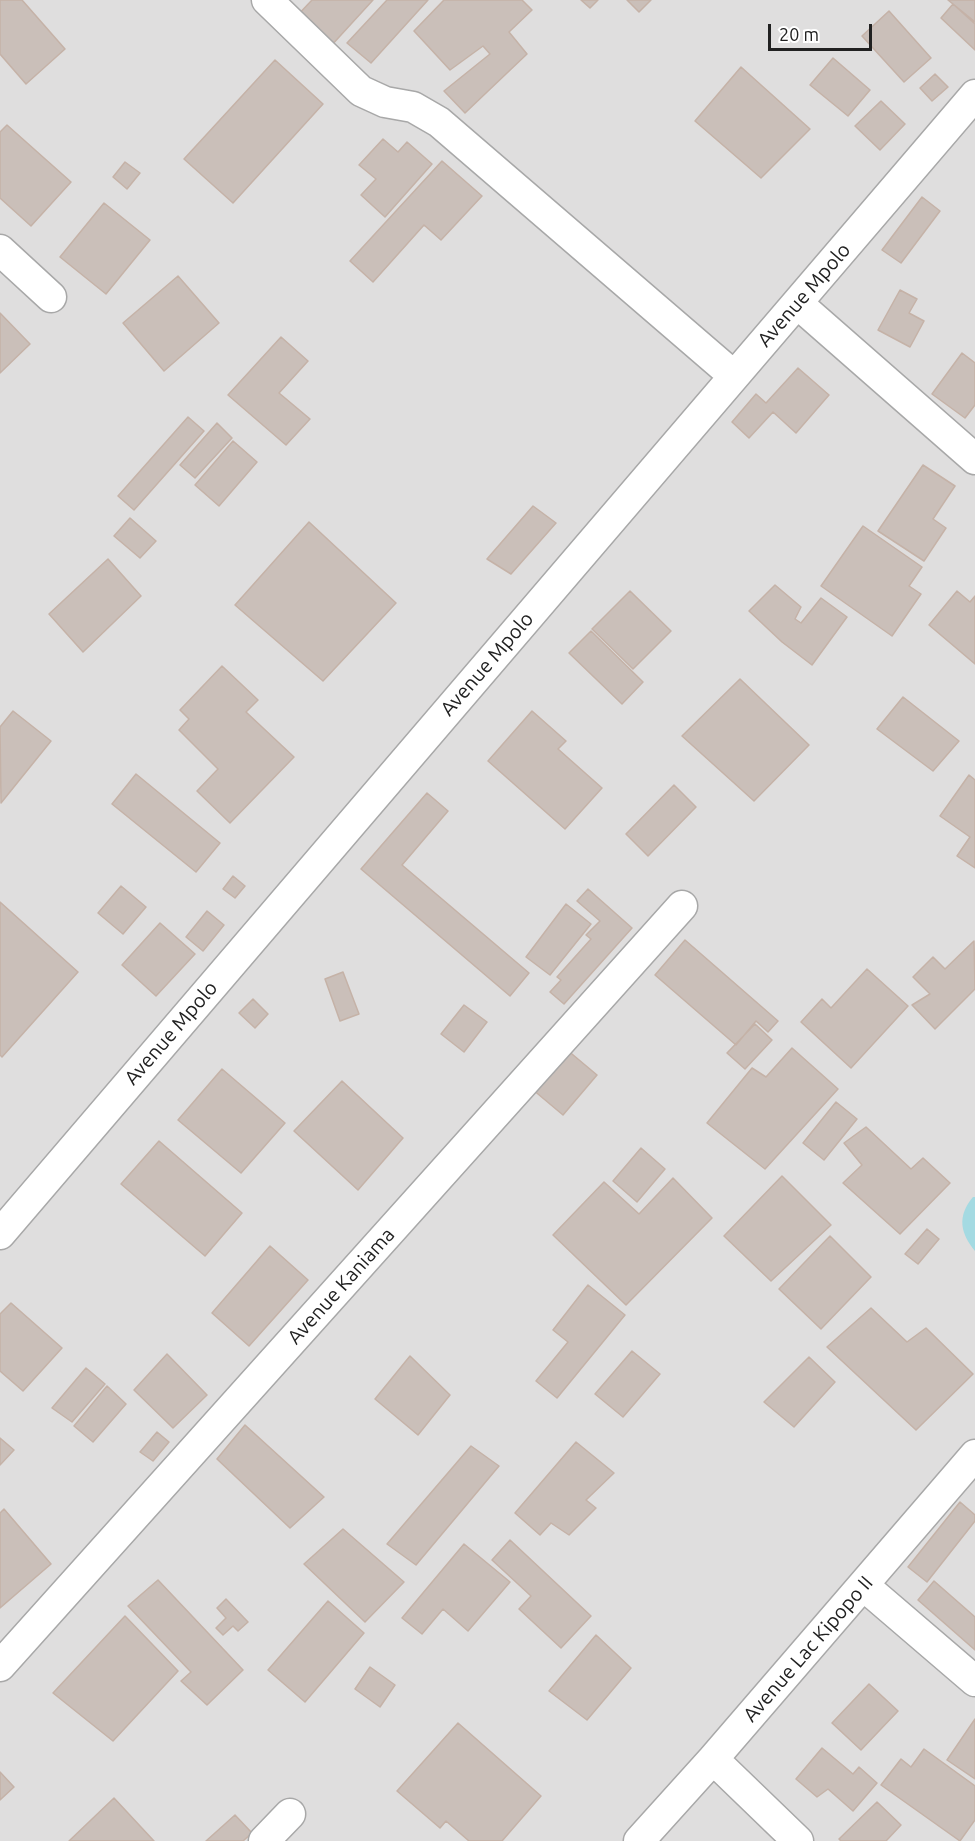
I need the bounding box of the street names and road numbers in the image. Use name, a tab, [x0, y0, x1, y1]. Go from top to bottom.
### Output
street label: Avenue Mpolo	[752, 238, 856, 352]
street label: Avenue Mpolo	[435, 607, 539, 721]
street label: Avenue Mpolo	[119, 976, 223, 1090]
street label: Avenue Kaniama	[282, 1223, 400, 1349]
street label: Avenue Lac Kipopo II	[738, 1571, 878, 1727]

